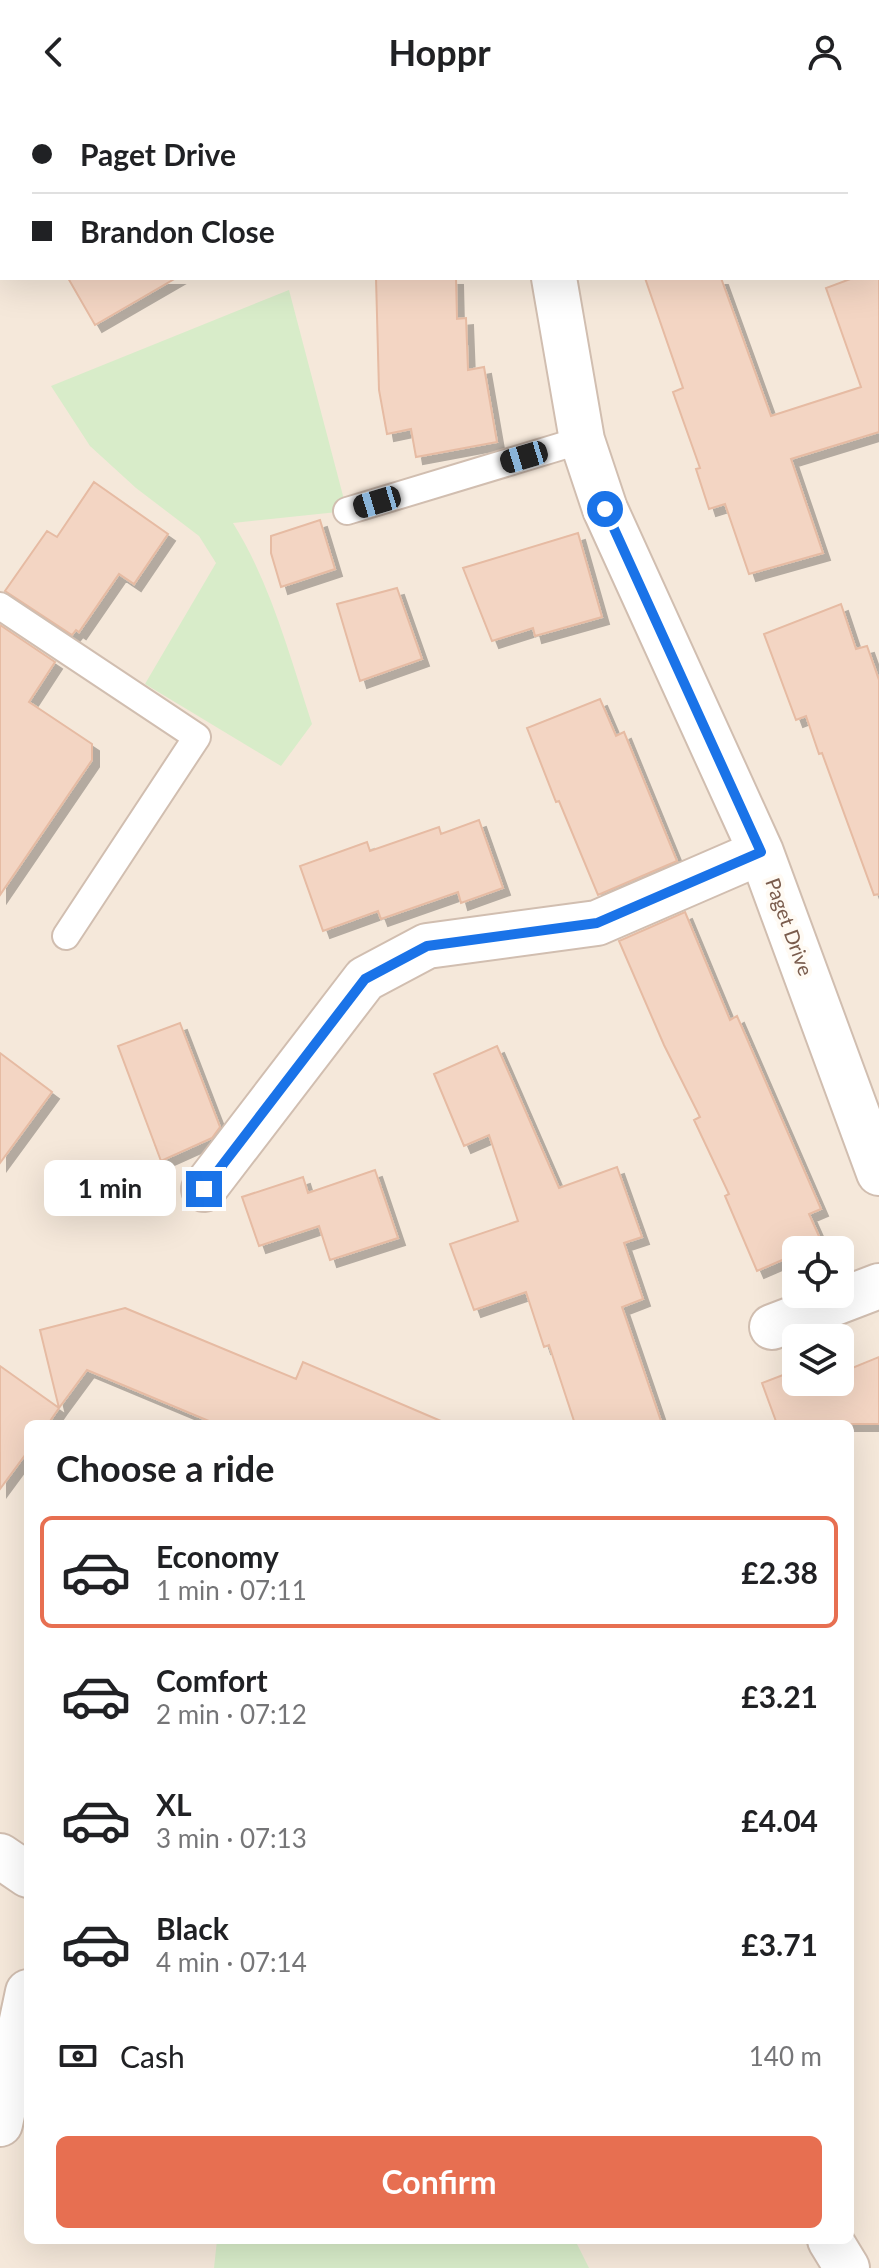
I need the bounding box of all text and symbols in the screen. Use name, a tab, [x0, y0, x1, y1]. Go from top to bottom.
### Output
icon: back	[32, 30, 76, 74]
text: Hoppr	[388, 30, 491, 74]
icon: person	[803, 30, 847, 74]
text: Paget Drive	[80, 136, 236, 172]
text: Brandon Close	[80, 213, 275, 249]
car	[498, 439, 550, 475]
car	[351, 484, 403, 520]
route start	[587, 491, 623, 527]
street label: Paget Drive	[761, 874, 819, 979]
callout: 1 min	[44, 1161, 176, 1217]
route end	[186, 1171, 222, 1207]
text: 1 min	[78, 1172, 142, 1204]
map controls	[782, 1236, 854, 1396]
button: locate	[782, 1236, 854, 1308]
button: layers	[782, 1324, 854, 1396]
text: Choose a ride	[56, 1446, 275, 1490]
icon: car	[60, 1536, 132, 1608]
text: Economy	[156, 1538, 279, 1574]
text: £2.38	[741, 1554, 818, 1590]
text: 1 min · 07:11	[156, 1574, 307, 1606]
icon: car	[60, 1660, 132, 1732]
text: Comfort	[156, 1662, 268, 1698]
text: £3.21	[741, 1678, 818, 1714]
text: 2 min · 07:12	[156, 1698, 307, 1730]
icon: car	[60, 1784, 132, 1856]
text: XL	[156, 1786, 192, 1822]
text: £4.04	[741, 1802, 818, 1838]
text: 3 min · 07:13	[156, 1822, 307, 1854]
icon: car	[60, 1908, 132, 1980]
text: Black	[156, 1910, 229, 1946]
text: £3.71	[741, 1926, 818, 1962]
text: 4 min · 07:14	[156, 1946, 307, 1978]
icon: cash	[56, 2034, 100, 2078]
text: Cash	[120, 2038, 185, 2074]
text: 140 m	[749, 2040, 822, 2072]
button: Confirm	[56, 2136, 822, 2228]

